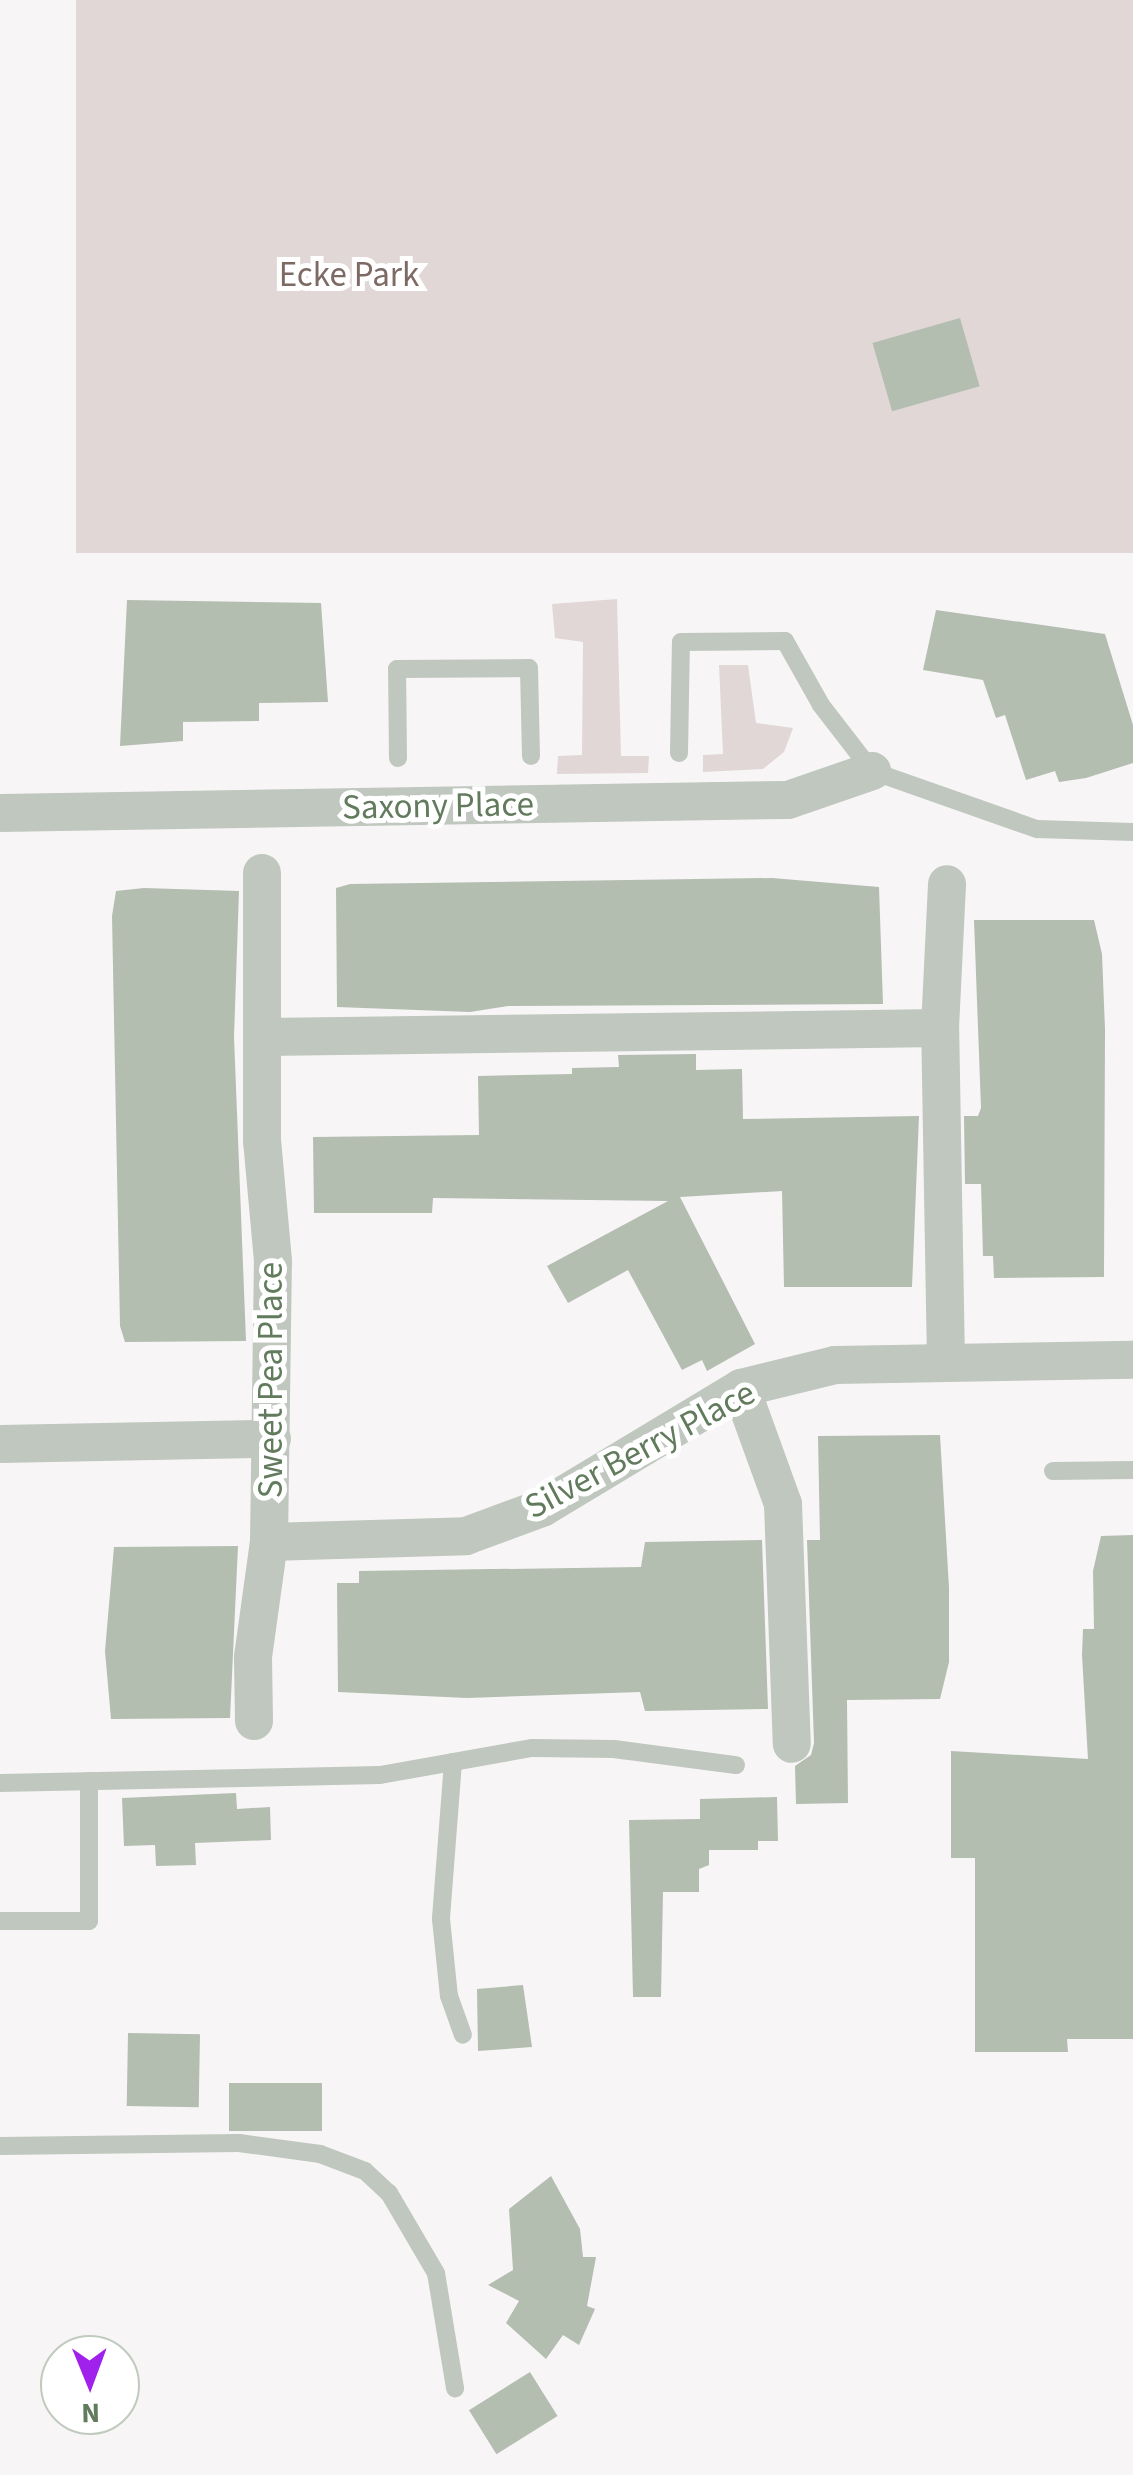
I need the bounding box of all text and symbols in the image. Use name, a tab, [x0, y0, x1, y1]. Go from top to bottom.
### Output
park label: Ecke Park	[279, 254, 419, 296]
street label: Saxony Place	[342, 783, 534, 829]
street label: Sweet Pea Place	[250, 1262, 292, 1498]
street label: Silver Berry Place	[518, 1372, 762, 1528]
north arrow	[40, 2335, 140, 2435]
text: N	[81, 2393, 100, 2433]

